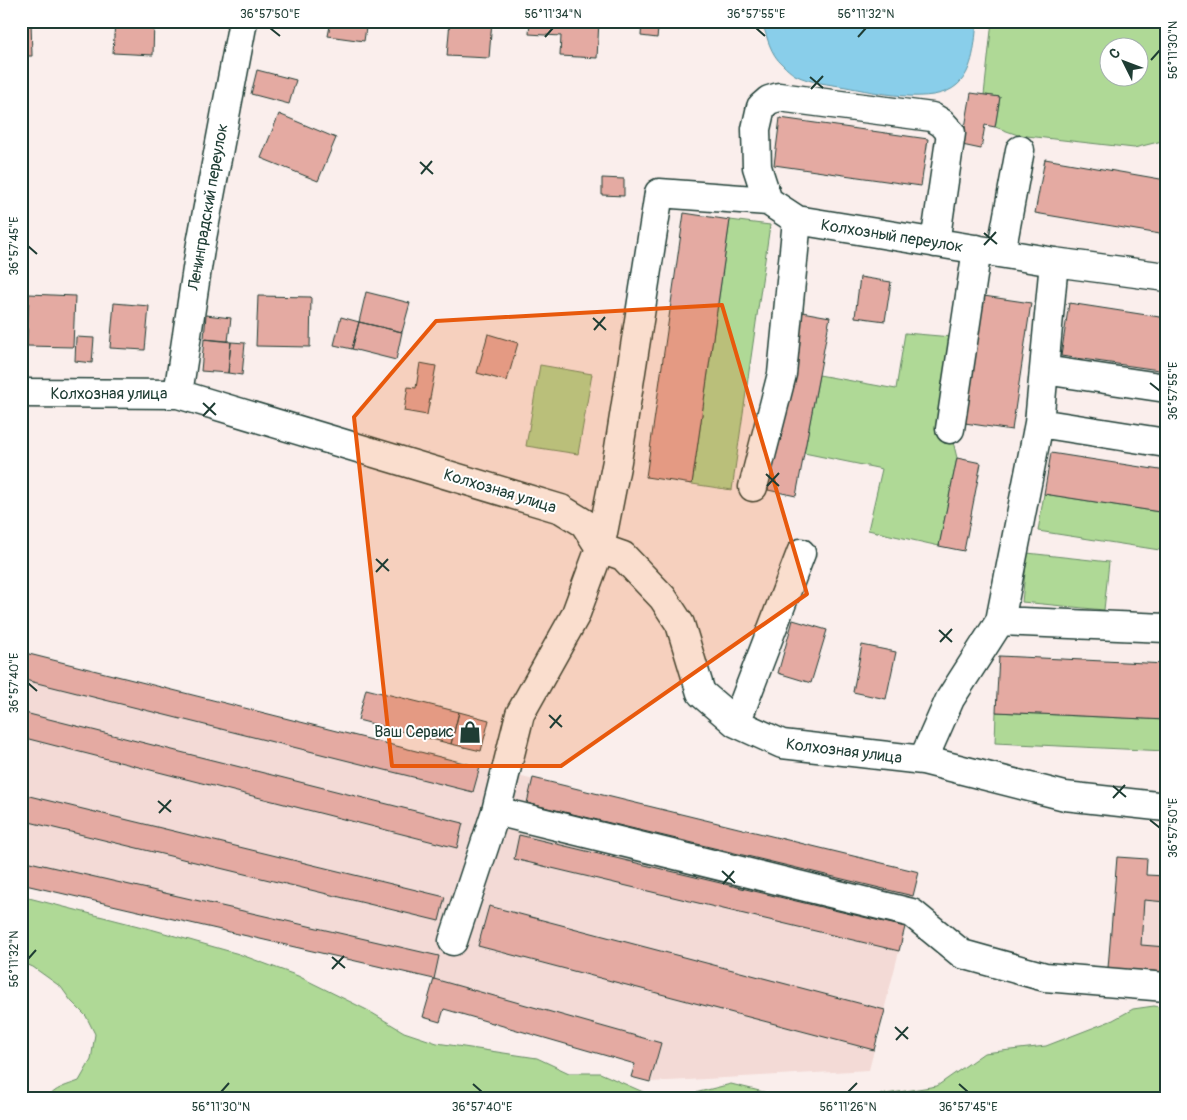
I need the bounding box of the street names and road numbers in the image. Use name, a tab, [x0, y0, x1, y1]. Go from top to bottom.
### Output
street label: Ленинградский переулок	[183, 122, 233, 293]
street label: Колхозный переулок	[820, 215, 964, 257]
street label: Колхозная улица	[51, 384, 167, 404]
street label: Колхозная улица	[441, 464, 559, 518]
street label: Колхозная улица	[785, 734, 903, 768]

